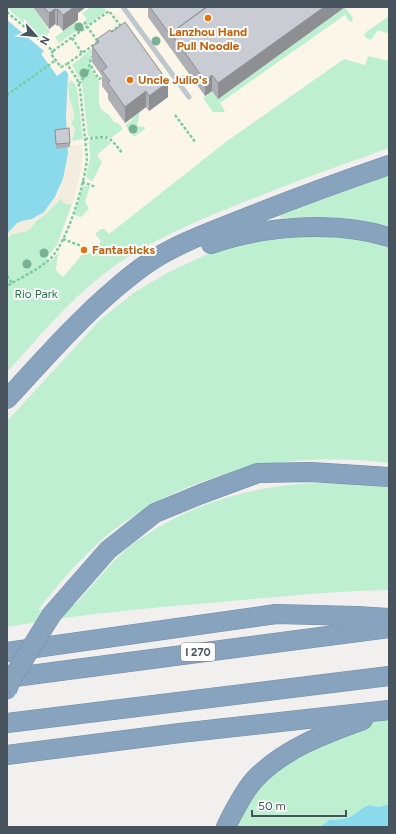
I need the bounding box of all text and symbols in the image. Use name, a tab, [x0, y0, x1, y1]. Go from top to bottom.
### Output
marker: Lanzhou Hand Pull Noodle	[203, 13, 213, 23]
north arrow	[16, 16, 56, 56]
place label: Lanzhou Hand Pull Noodle	[169, 25, 247, 53]
text: N	[37, 34, 52, 47]
place label: Uncle Julio's	[138, 73, 208, 87]
marker: Uncle Julio's	[125, 75, 135, 85]
place label: Fantasticks	[92, 243, 155, 257]
marker: Fantasticks	[79, 245, 89, 255]
park label: Rio Park	[14, 287, 58, 301]
road number: I 270	[181, 643, 215, 661]
scale bar	[252, 792, 346, 818]
text: 50 m	[258, 799, 286, 813]

